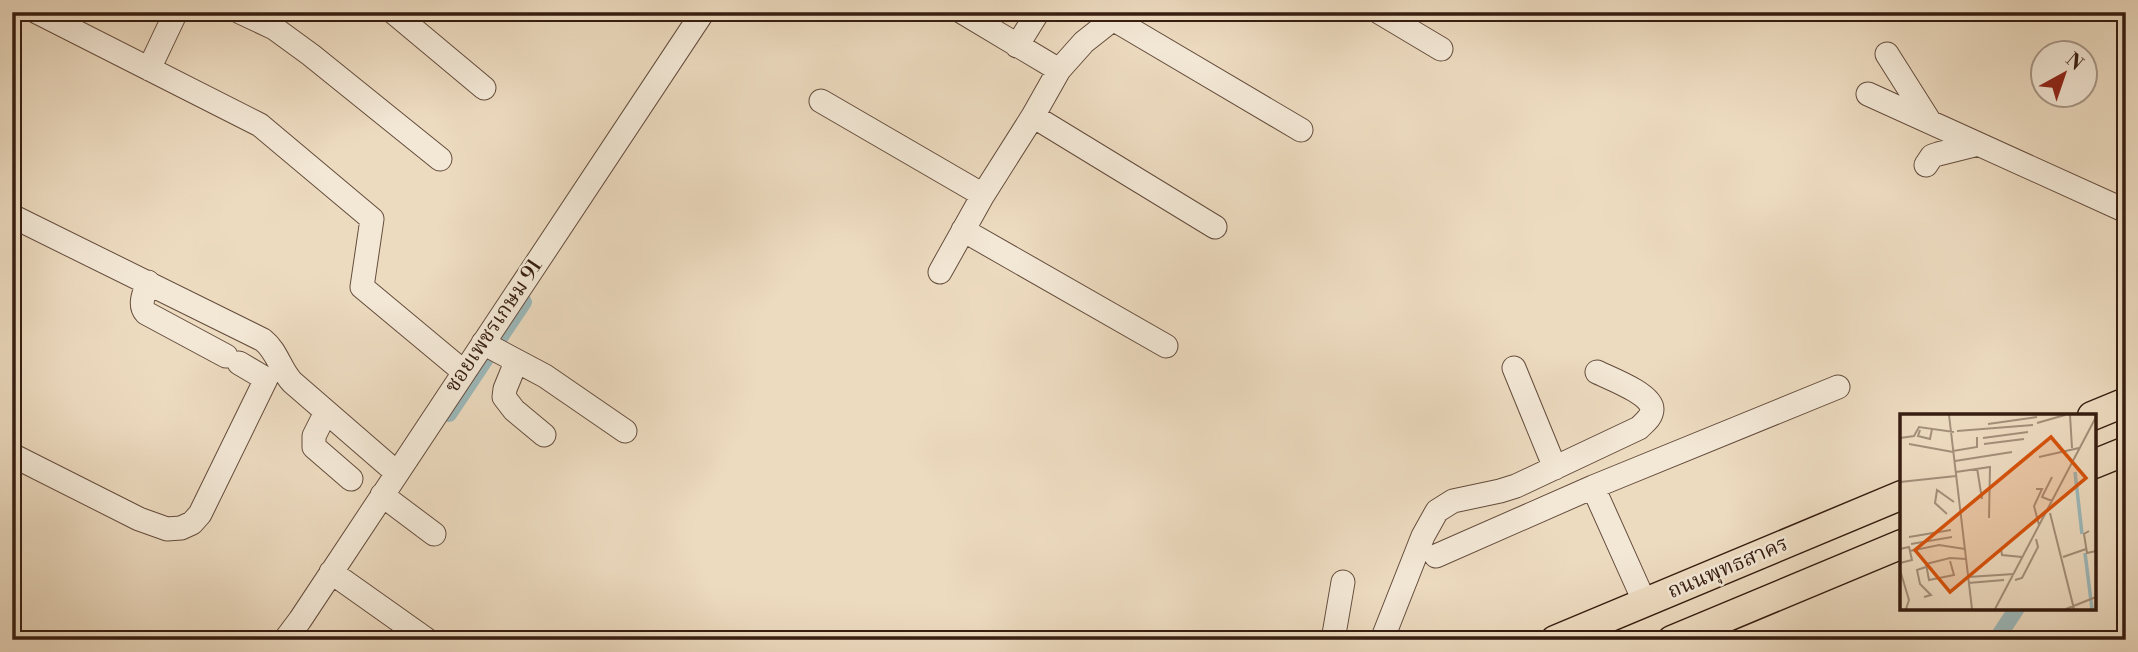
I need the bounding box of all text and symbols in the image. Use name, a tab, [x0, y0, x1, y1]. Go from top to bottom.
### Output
north arrow	[2030, 38, 2100, 108]
text: N	[2061, 48, 2088, 76]
street label: ซอยเพชรเกษม 91	[440, 254, 548, 398]
inset map	[1900, 414, 2096, 610]
street label: ถนนพุทธสาคร	[1664, 531, 1792, 605]

